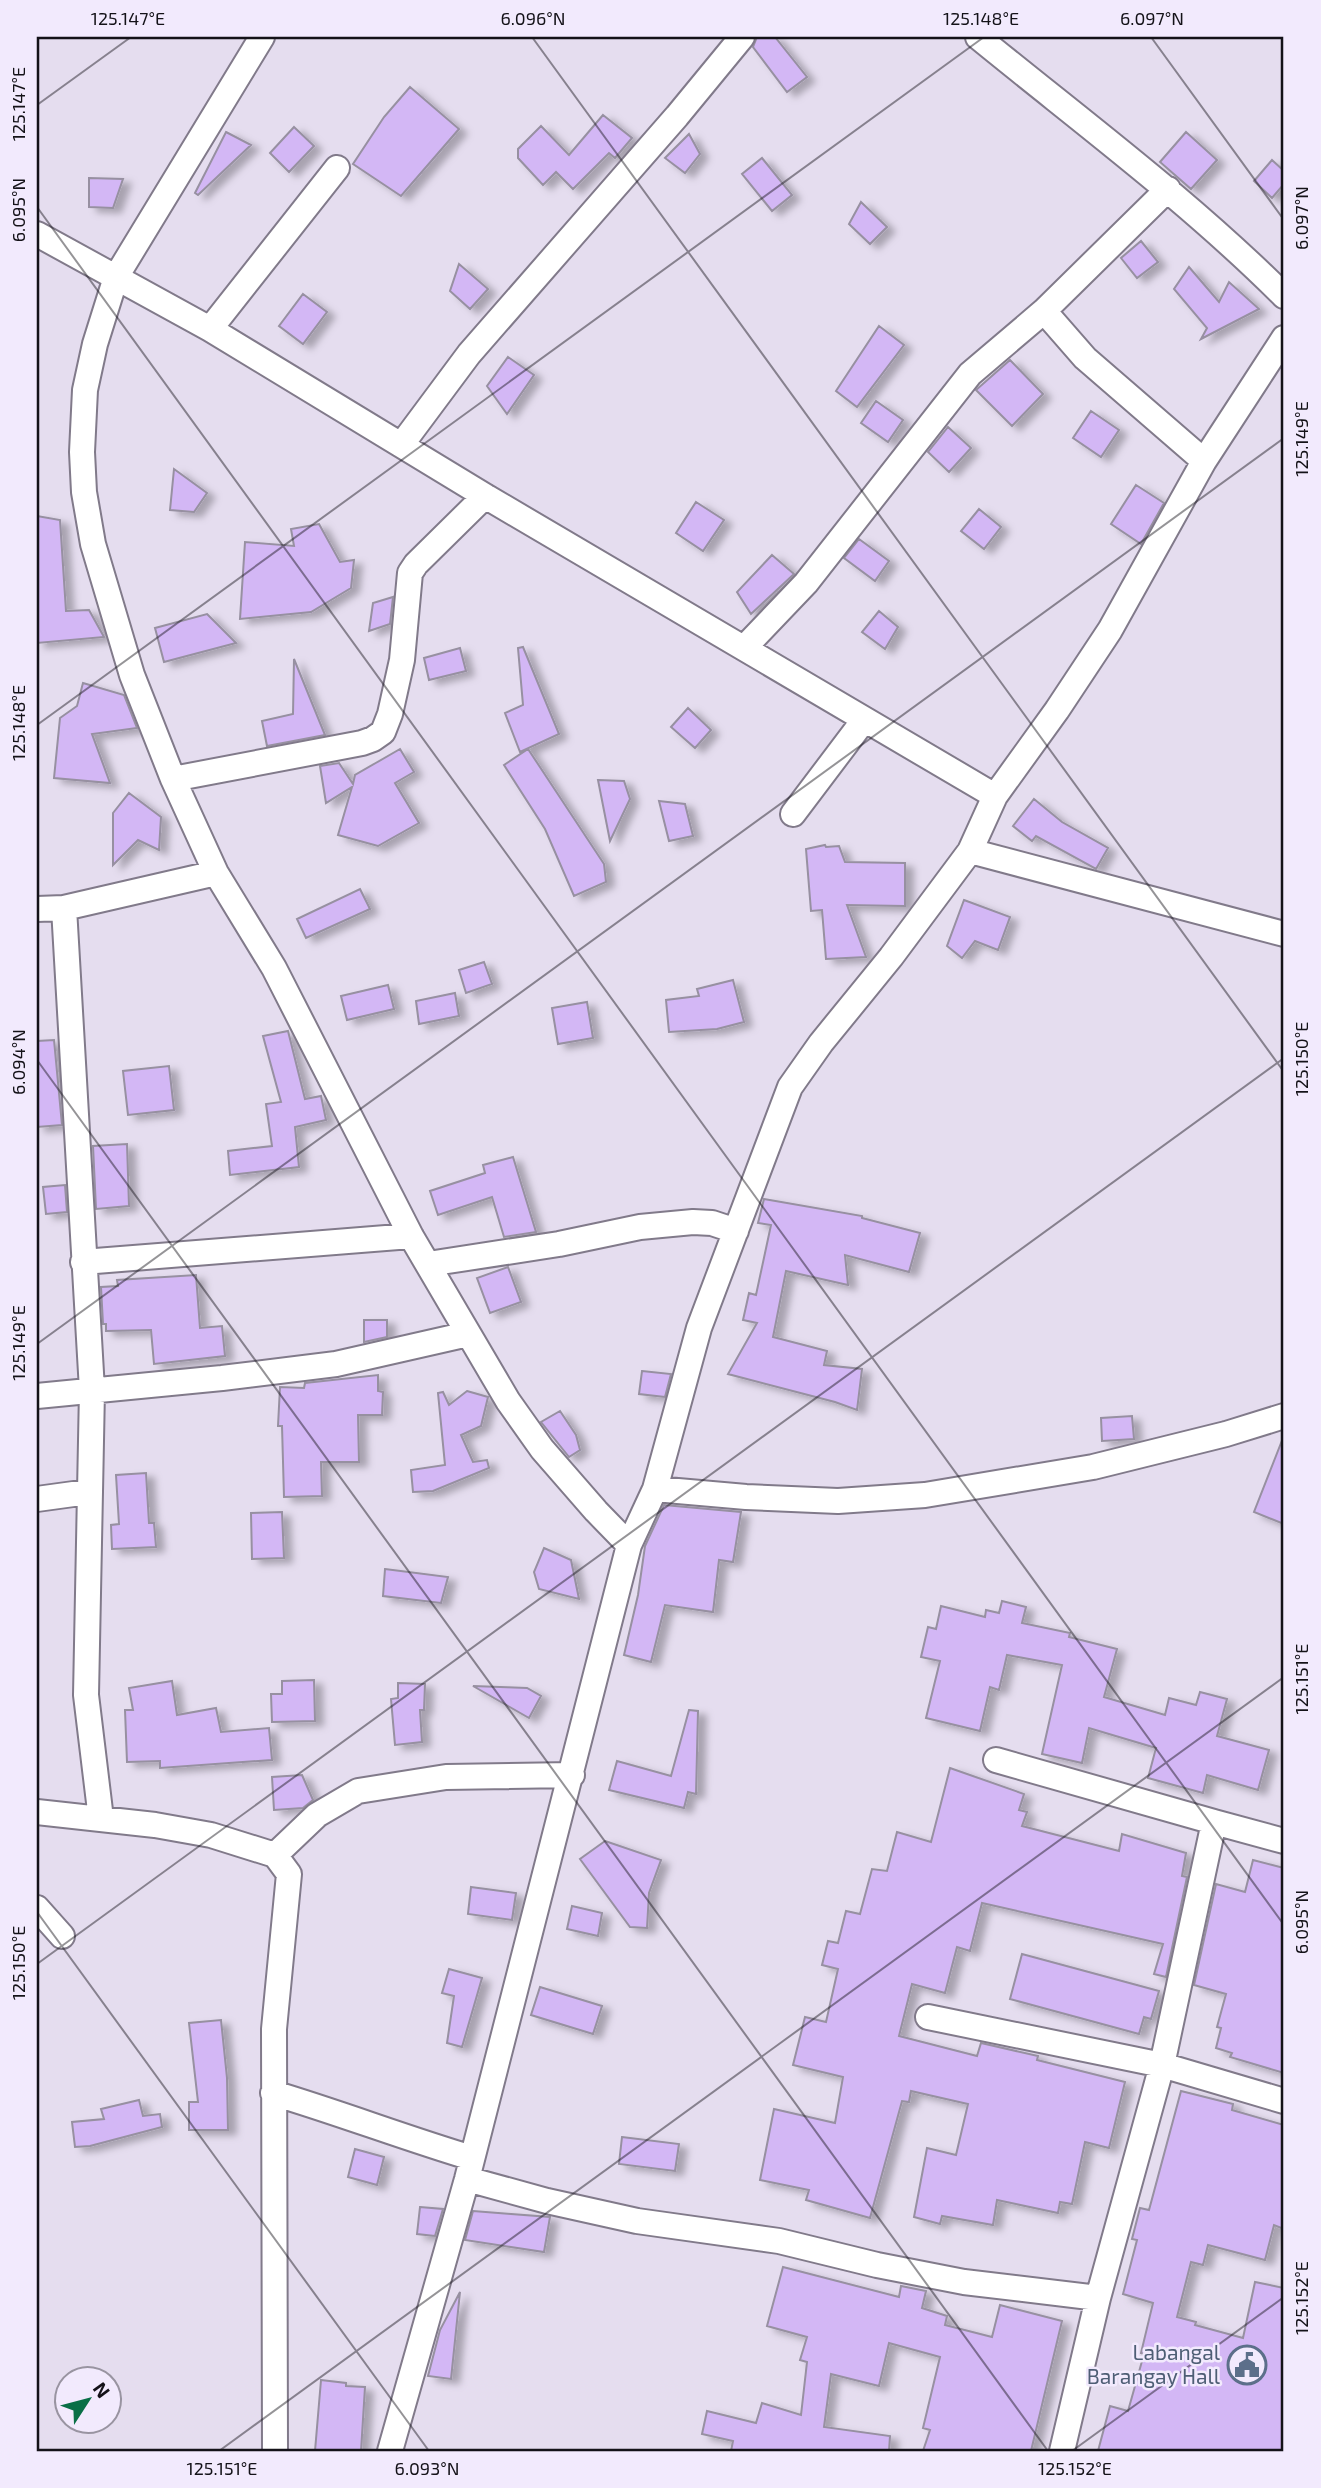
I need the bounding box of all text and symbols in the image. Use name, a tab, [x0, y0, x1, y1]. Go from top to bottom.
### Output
text: 125.147°E	[91, 7, 165, 29]
text: 6.096°N	[500, 7, 566, 29]
text: 125.148°E	[943, 7, 1019, 29]
text: 6.097°N	[1120, 7, 1184, 29]
text: 125.147°E	[7, 67, 29, 141]
text: 6.095°N	[7, 178, 29, 242]
text: 6.097°N	[1290, 186, 1312, 250]
text: 125.149°E	[1290, 401, 1312, 477]
text: 125.148°E	[7, 685, 29, 761]
text: 125.150°E	[1290, 1022, 1312, 1096]
text: 6.094°N	[7, 1029, 29, 1095]
text: 125.149°E	[7, 1305, 29, 1381]
text: 125.151°E	[1290, 1644, 1312, 1714]
text: 6.095°N	[1290, 1890, 1312, 1954]
text: 125.150°E	[7, 1926, 29, 2000]
text: 125.152°E	[1290, 2261, 1312, 2335]
place label: Labangal Barangay Hall	[1087, 2339, 1221, 2388]
public building icon: Labangal Barangay Hall	[1226, 2344, 1268, 2386]
north arrow	[52, 2366, 122, 2436]
text: N	[89, 2377, 115, 2402]
text: 125.151°E	[187, 2457, 257, 2479]
text: 6.093°N	[395, 2457, 459, 2479]
text: 125.152°E	[1038, 2457, 1112, 2479]

